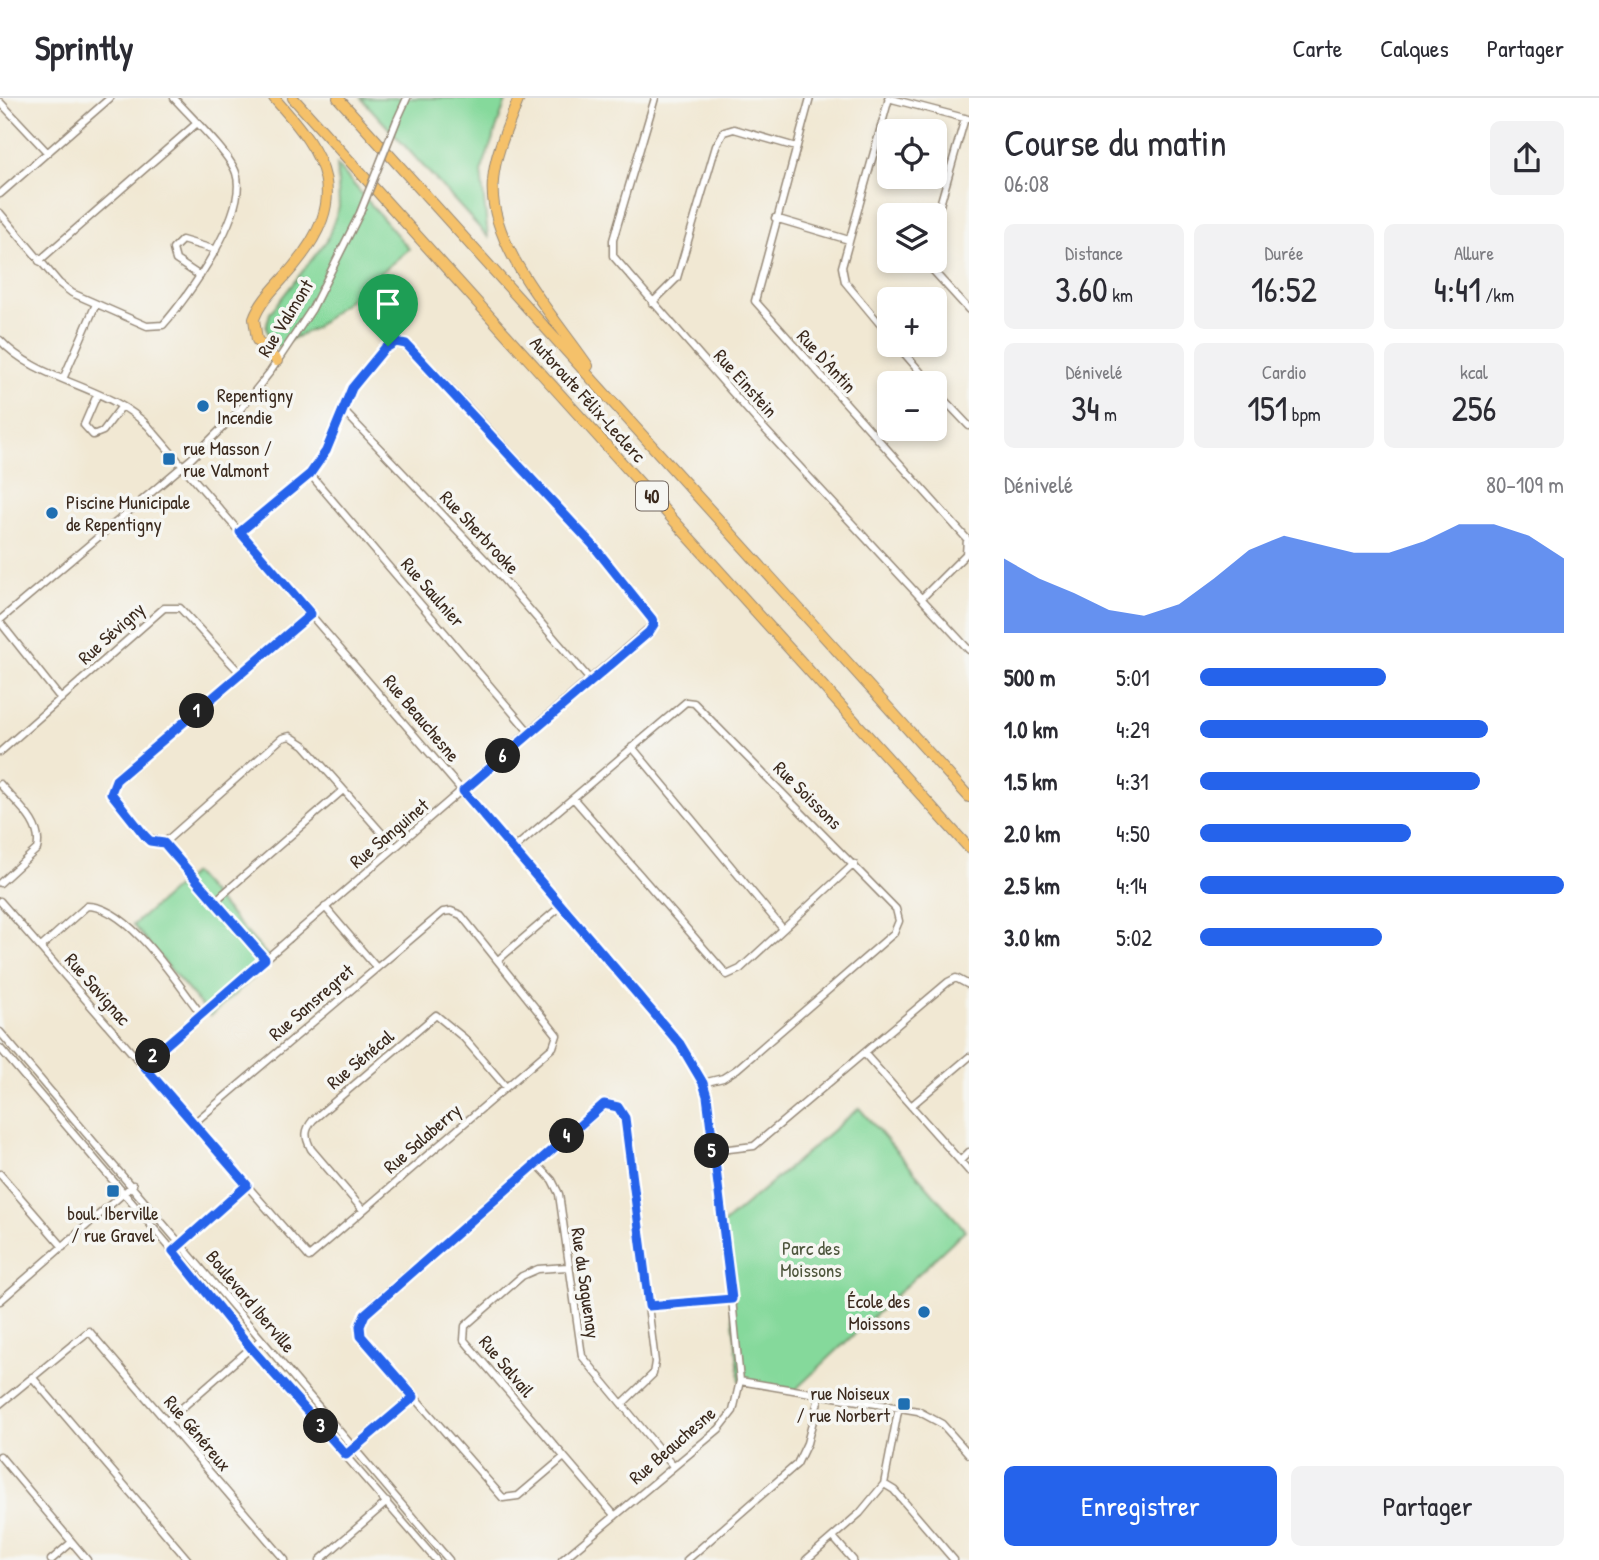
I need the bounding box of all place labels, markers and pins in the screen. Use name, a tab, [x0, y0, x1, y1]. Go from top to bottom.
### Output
pin	[358, 274, 418, 346]
place label: Repentigny Incendie	[217, 382, 293, 430]
marker: Repentigny Incendie	[195, 398, 211, 414]
place label: rue Masson / rue Valmont	[183, 435, 272, 483]
marker: rue Masson / rue Valmont	[161, 451, 177, 467]
place label: Piscine Municipale de Repentigny	[66, 489, 191, 537]
marker: Piscine Municipale de Repentigny	[44, 505, 60, 521]
pin: 1	[180, 694, 214, 728]
pin: 6	[486, 738, 520, 774]
pin: 2	[136, 1038, 170, 1074]
pin: 4	[550, 1118, 584, 1154]
pin: 5	[694, 1134, 730, 1168]
marker: boul. Iberville / rue Gravel	[105, 1183, 121, 1199]
place label: boul. Iberville / rue Gravel	[67, 1200, 159, 1248]
place label: École des Moissons	[847, 1288, 910, 1336]
marker: École des Moissons	[916, 1304, 932, 1320]
place label: rue Noiseux / rue Norbert	[796, 1380, 890, 1428]
marker: rue Noiseux / rue Norbert	[896, 1396, 912, 1412]
pin: 3	[304, 1408, 338, 1444]

